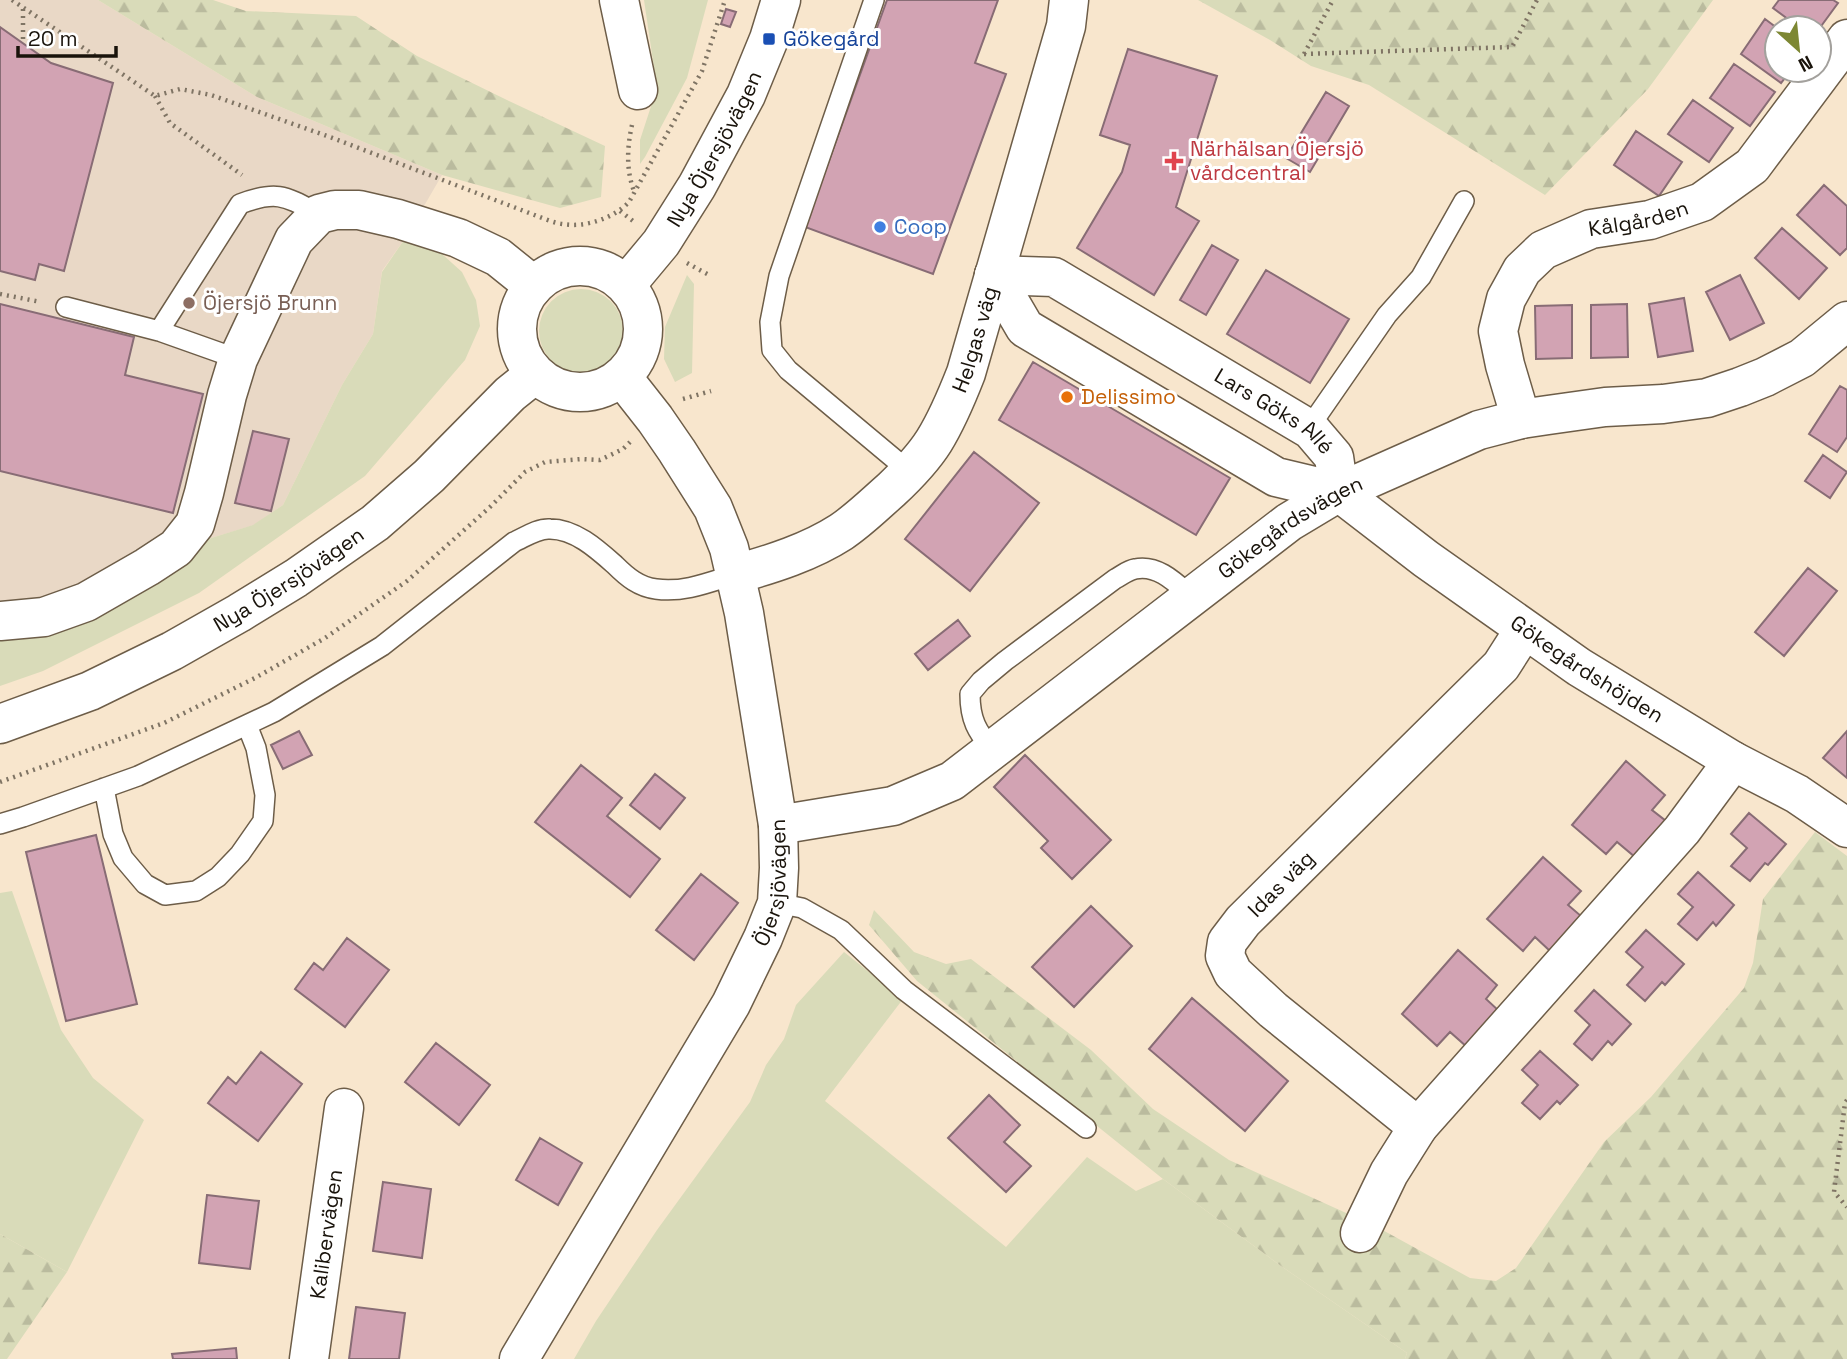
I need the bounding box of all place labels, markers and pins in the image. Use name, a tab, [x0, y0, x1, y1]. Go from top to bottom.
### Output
place label: Gökegård	[783, 25, 880, 52]
marker: Gökegård	[761, 31, 777, 47]
place label: Närhälsan Öjersjö vårdcentral	[1190, 135, 1364, 186]
marker: Närhälsan Öjersjö vårdcentral	[1164, 151, 1184, 171]
place label: Coop	[894, 213, 947, 240]
marker: Coop	[872, 219, 888, 235]
place label: Öjersjö Brunn	[203, 289, 337, 316]
marker: Öjersjö Brunn	[181, 295, 197, 311]
place label: Delissimo	[1081, 383, 1176, 410]
marker: Delissimo	[1059, 389, 1075, 405]

